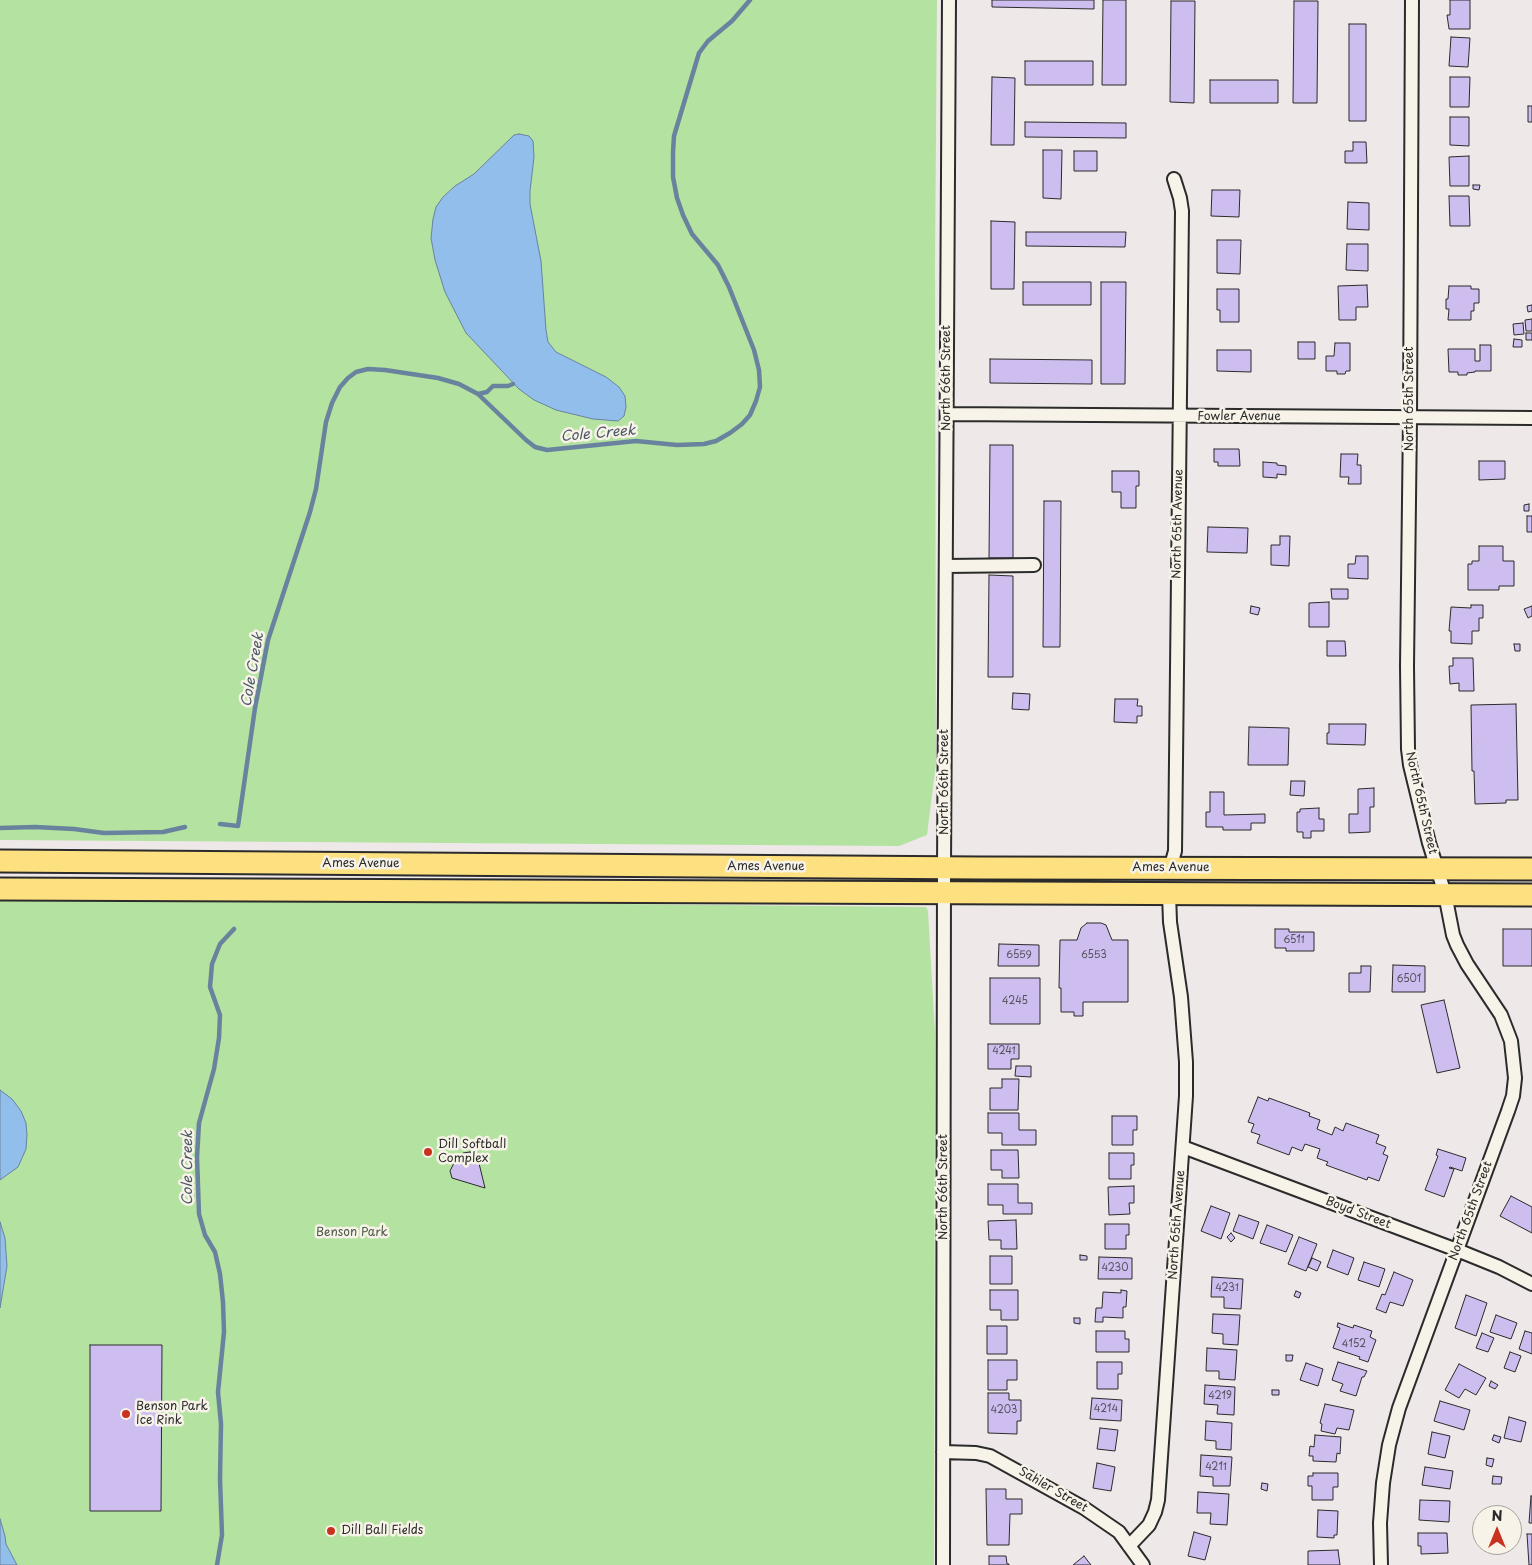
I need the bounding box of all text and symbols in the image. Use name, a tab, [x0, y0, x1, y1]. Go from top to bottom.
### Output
street label: North 66th Street	[940, 325, 954, 431]
street label: North 65th Street	[1403, 347, 1417, 451]
street label: Fowler Avenue	[1197, 410, 1281, 424]
water label: Cole Creek	[560, 422, 636, 446]
street label: North 65th Avenue	[1170, 469, 1186, 579]
water label: Cole Creek	[238, 632, 268, 708]
street label: North 66th Street	[938, 729, 952, 835]
street label: North 65th Street	[1402, 750, 1440, 856]
street label: Ames Avenue	[322, 857, 400, 871]
street label: Ames Avenue	[727, 860, 805, 874]
street label: Ames Avenue	[1132, 861, 1210, 875]
house number: 6511	[1283, 934, 1305, 946]
house number: 6559	[1006, 949, 1032, 961]
house number: 6553	[1081, 949, 1107, 961]
house number: 6501	[1397, 973, 1421, 985]
house number: 4245	[1002, 995, 1028, 1007]
house number: 4241	[992, 1045, 1016, 1057]
water label: Cole Creek	[180, 1130, 196, 1206]
street label: North 66th Street	[937, 1134, 951, 1240]
place label: Dill Softball Complex	[438, 1138, 506, 1166]
marker: Dill Softball Complex	[422, 1146, 434, 1158]
street label: North 65th Street	[1446, 1159, 1496, 1263]
street label: North 65th Avenue	[1166, 1170, 1188, 1280]
street label: Boyd Street	[1323, 1194, 1393, 1232]
park label: Benson Park	[316, 1226, 388, 1240]
house number: 4230	[1101, 1262, 1129, 1274]
house number: 4231	[1215, 1282, 1239, 1294]
house number: 4152	[1342, 1338, 1366, 1350]
house number: 4219	[1208, 1390, 1232, 1402]
place label: Benson Park Ice Rink	[136, 1400, 208, 1428]
house number: 4214	[1094, 1403, 1118, 1415]
house number: 4203	[991, 1404, 1017, 1416]
marker: Benson Park Ice Rink	[120, 1408, 132, 1420]
house number: 4211	[1205, 1461, 1227, 1473]
street label: Sahler Street	[1016, 1464, 1090, 1516]
north arrow	[1472, 1505, 1522, 1555]
text: N	[1491, 1505, 1503, 1526]
place label: Dill Ball Fields	[341, 1524, 423, 1538]
marker: Dill Ball Fields	[325, 1525, 337, 1537]

